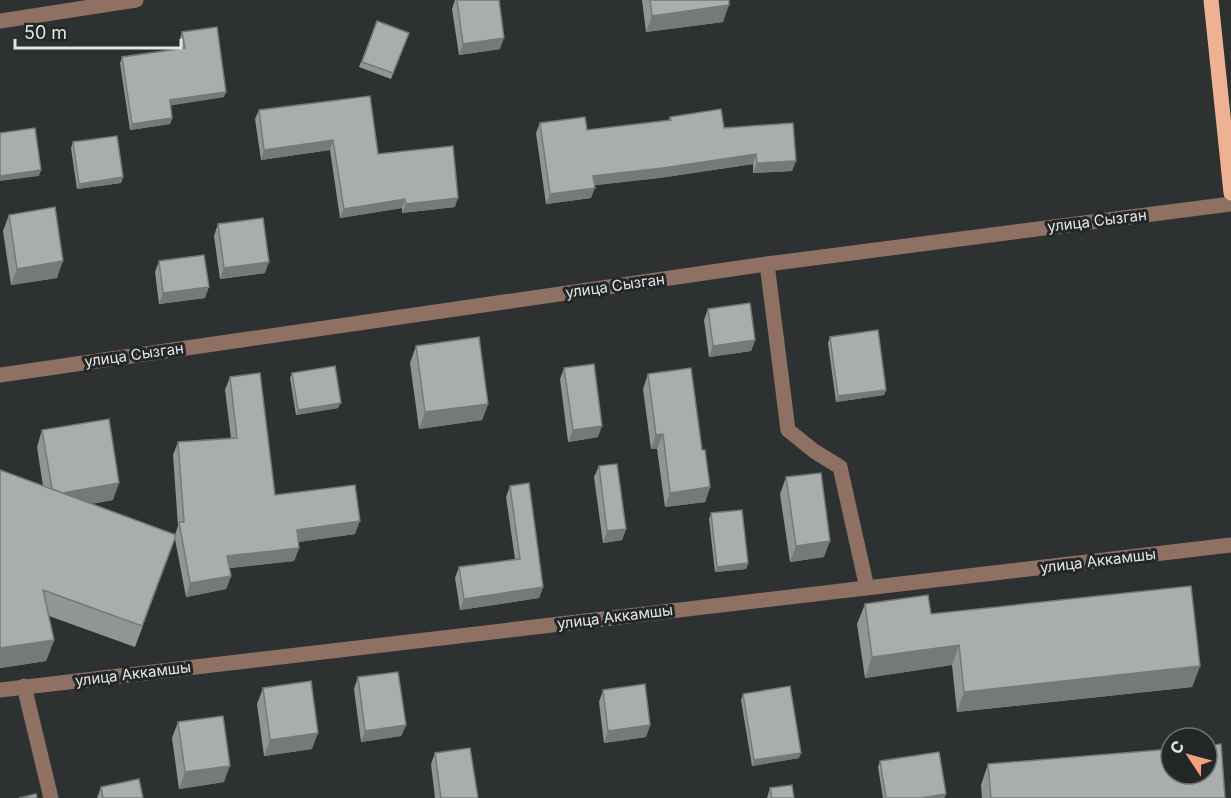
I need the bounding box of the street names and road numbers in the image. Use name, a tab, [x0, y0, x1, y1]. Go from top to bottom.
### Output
street label: улица Сызган	[1046, 205, 1148, 236]
street label: улица Сызган	[564, 269, 666, 302]
street label: улица Сызган	[83, 338, 185, 371]
street label: улица Аккамшы	[1039, 544, 1157, 577]
street label: улица Аккамшы	[556, 600, 674, 633]
street label: улица Аккамшы	[74, 657, 192, 690]

